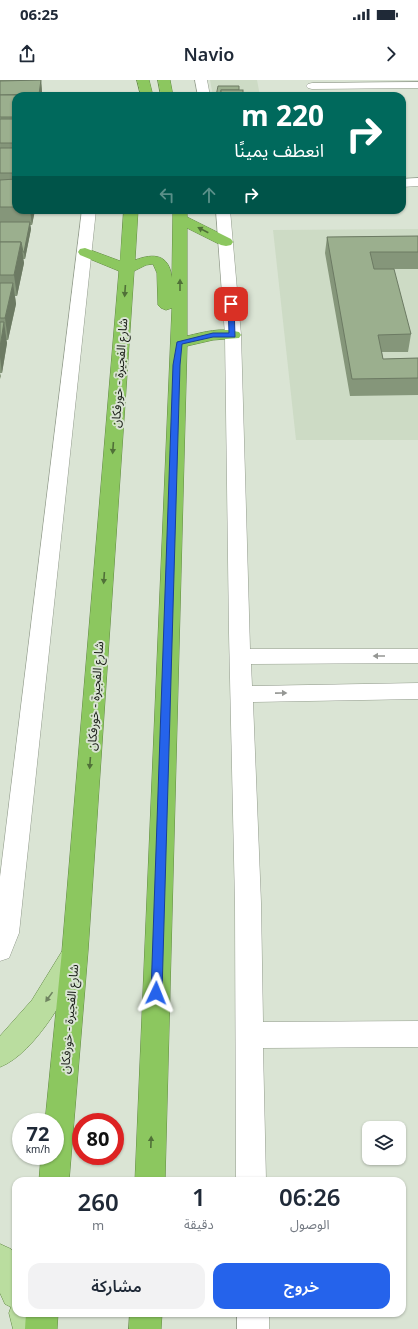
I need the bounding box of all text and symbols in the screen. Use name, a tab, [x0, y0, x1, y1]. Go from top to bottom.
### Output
text: 06:25	[20, 4, 59, 24]
text: Navio	[184, 42, 234, 66]
icon: share	[16, 43, 38, 65]
icon: forward	[380, 43, 402, 65]
text: 220 m	[241, 96, 324, 134]
icon: right	[338, 108, 390, 160]
text: انعطف يمينًا	[234, 138, 324, 162]
icon: left	[156, 184, 178, 206]
icon: ahead	[198, 184, 220, 206]
icon: right	[240, 184, 262, 206]
one-way arrow	[197, 227, 209, 234]
one-way arrow	[176, 279, 183, 291]
one-way arrow	[122, 285, 129, 297]
pin	[214, 287, 248, 321]
icon: arrive	[220, 293, 242, 315]
street label: شارع الفجيرة - خورفكان	[107, 318, 132, 428]
one-way arrow	[110, 442, 117, 454]
one-way arrow	[100, 572, 107, 584]
street label: شارع الفجيرة - خورفكان	[83, 641, 108, 751]
one-way arrow	[372, 653, 385, 659]
one-way arrow	[275, 690, 288, 696]
one-way arrow	[86, 757, 93, 769]
street label: شارع الفجيرة - خورفكان	[56, 964, 83, 1074]
position arrow	[135, 972, 177, 1014]
one-way arrow	[45, 992, 53, 1003]
speed limit sign: 80	[72, 1113, 124, 1165]
text: 72	[27, 1120, 49, 1147]
map controls	[362, 1121, 406, 1165]
button: layers	[362, 1121, 406, 1165]
one-way arrow	[148, 1135, 154, 1148]
text: km/h	[26, 1142, 50, 1156]
text: 1	[192, 1180, 206, 1213]
text: 06:26	[279, 1180, 341, 1213]
text: 260	[77, 1185, 119, 1218]
text: دقيقة	[184, 1215, 214, 1233]
text: الوصول	[290, 1215, 330, 1233]
text: m	[92, 1216, 104, 1234]
button: مشاركة	[28, 1263, 205, 1309]
button: خروج	[213, 1263, 390, 1309]

